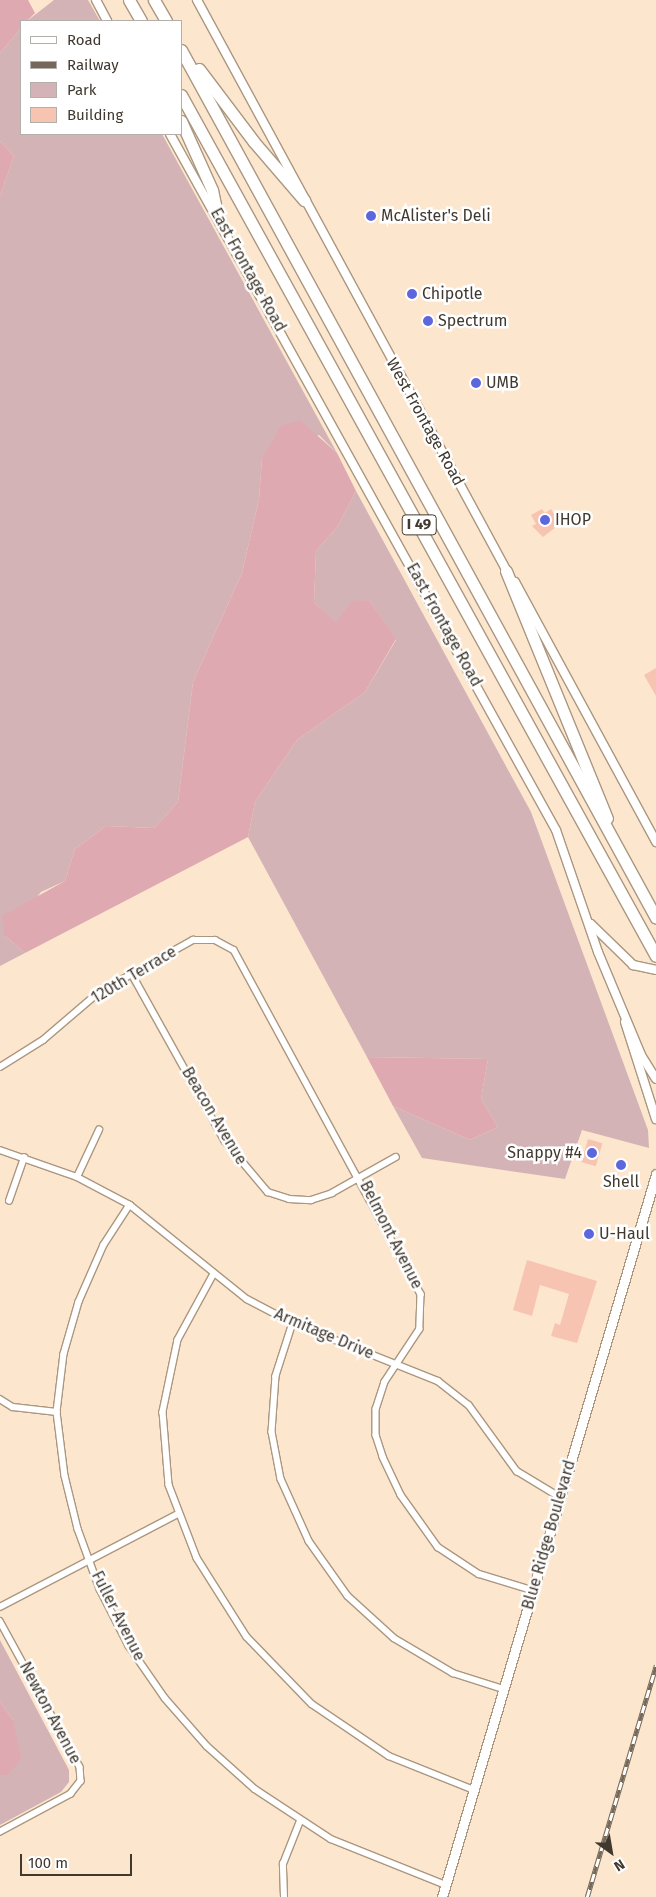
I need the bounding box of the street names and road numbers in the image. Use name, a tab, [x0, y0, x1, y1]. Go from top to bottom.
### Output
street label: East Frontage Road	[206, 205, 290, 335]
street label: West Frontage Road	[382, 355, 468, 489]
road number: I 49	[402, 512, 436, 538]
street label: East Frontage Road	[402, 560, 486, 690]
street label: 120th Terrace	[88, 942, 180, 1008]
street label: Beacon Avenue	[177, 1064, 251, 1168]
street label: Belmont Avenue	[356, 1178, 426, 1292]
street label: Armitage Drive	[271, 1304, 377, 1364]
street label: Blue Ridge Boulevard	[518, 1458, 580, 1612]
street label: Fuller Avenue	[87, 1568, 149, 1664]
street label: Newton Avenue	[15, 1659, 85, 1767]

